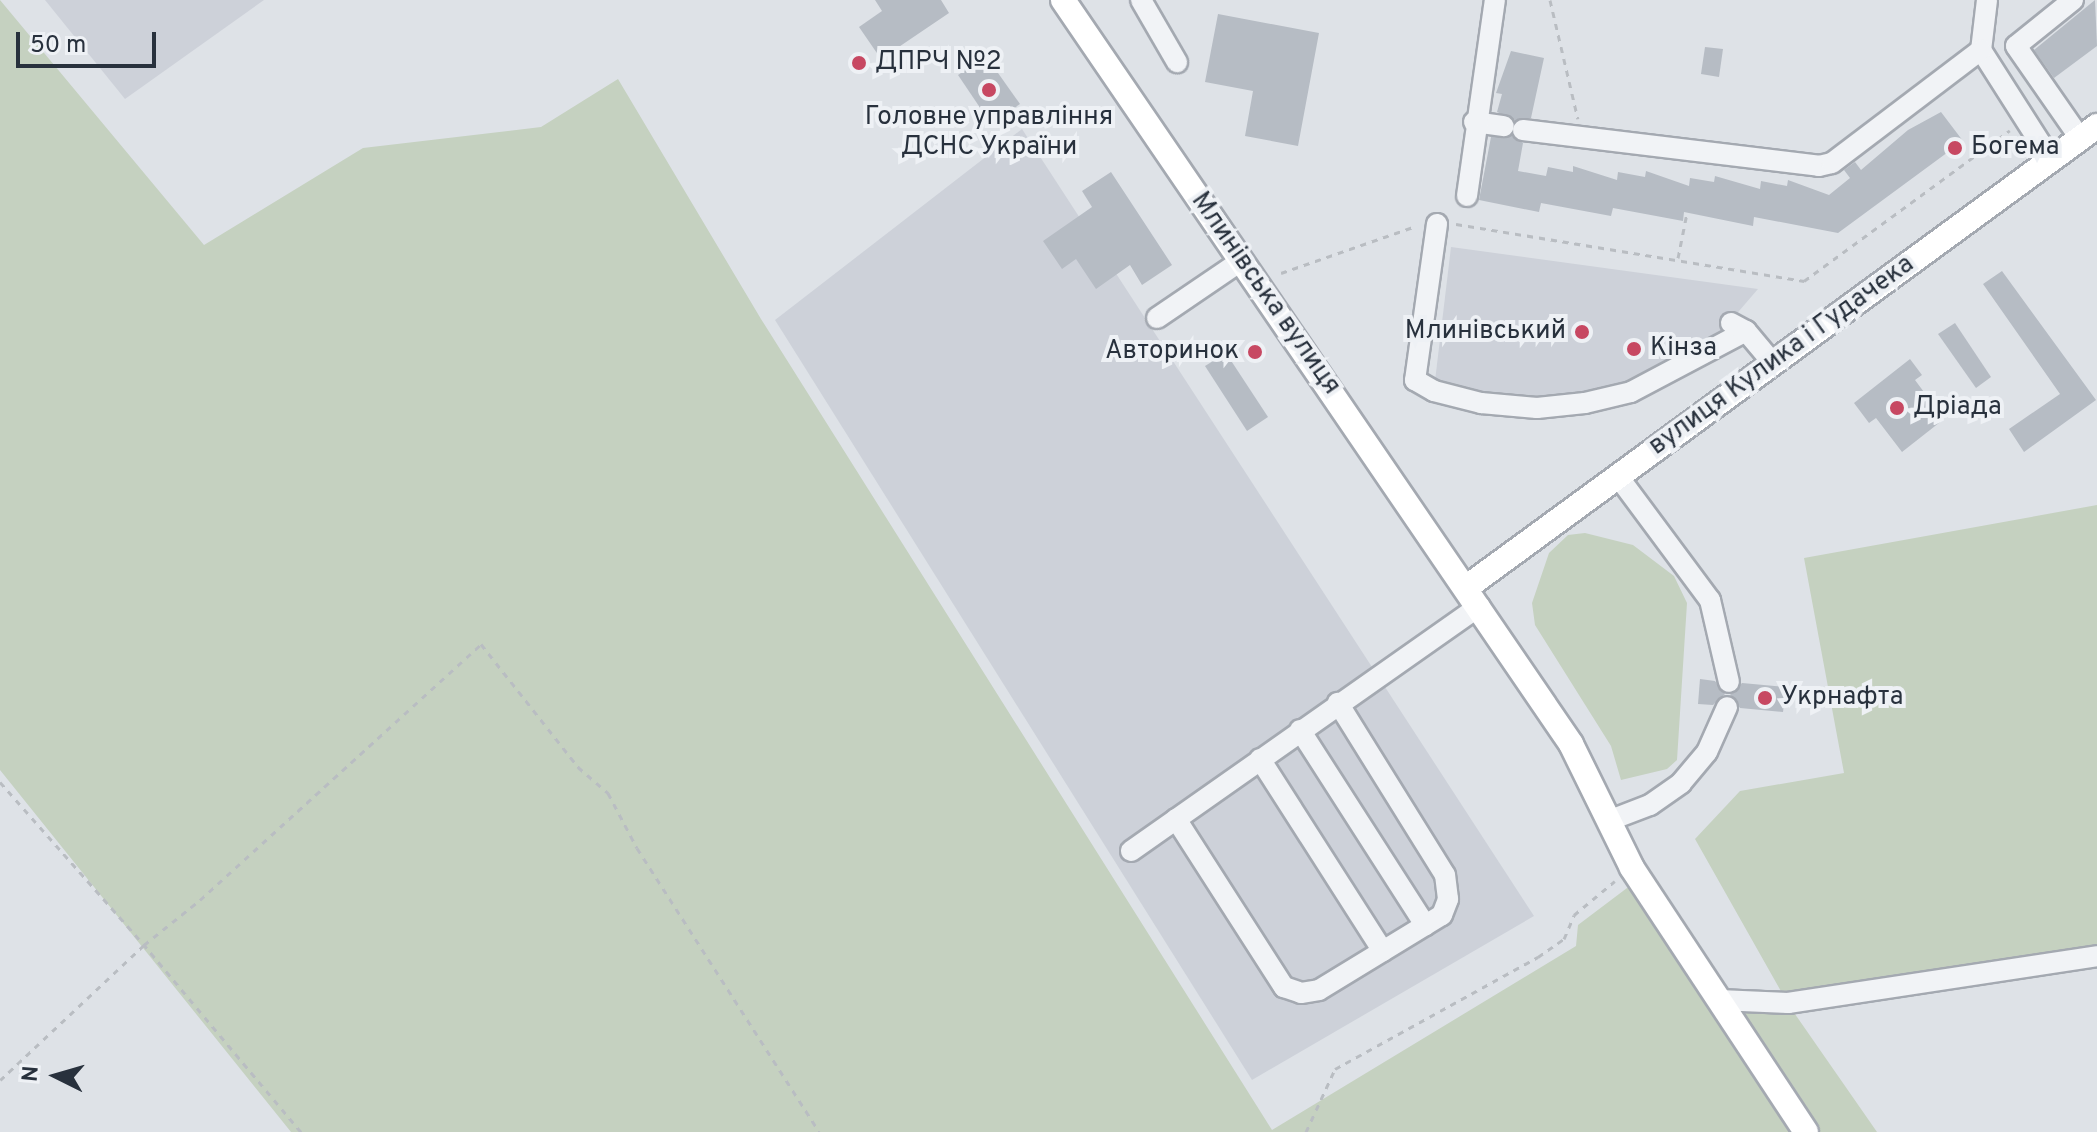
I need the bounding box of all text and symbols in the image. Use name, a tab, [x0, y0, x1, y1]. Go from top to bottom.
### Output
scale bar	[20, 16, 160, 66]
text: 50 m	[30, 31, 86, 61]
place label: ДПРЧ №2	[875, 47, 1002, 79]
marker: ДПРЧ №2	[850, 54, 868, 72]
marker: Головне управління ДСНС України	[980, 81, 998, 99]
place label: Головне управління ДСНС України	[865, 102, 1113, 164]
place label: Богема	[1971, 132, 2060, 164]
marker: Богема	[1946, 139, 1964, 157]
street label: Млинівська вулиця	[1183, 187, 1347, 401]
street label: вулиця Кулика і Гудачека	[1643, 249, 1921, 463]
place label: Млинівський	[1405, 316, 1566, 348]
marker: Млинівський	[1573, 323, 1591, 341]
place label: Кінза	[1650, 333, 1717, 365]
place label: Авторинок	[1105, 336, 1239, 368]
marker: Кінза	[1625, 340, 1643, 358]
marker: Авторинок	[1246, 343, 1264, 361]
place label: Дріада	[1913, 392, 2002, 424]
marker: Дріада	[1888, 399, 1906, 417]
place label: Укрнафта	[1781, 682, 1903, 714]
marker: Укрнафта	[1756, 689, 1774, 707]
north arrow	[16, 1036, 96, 1116]
text: N	[17, 1065, 46, 1083]

